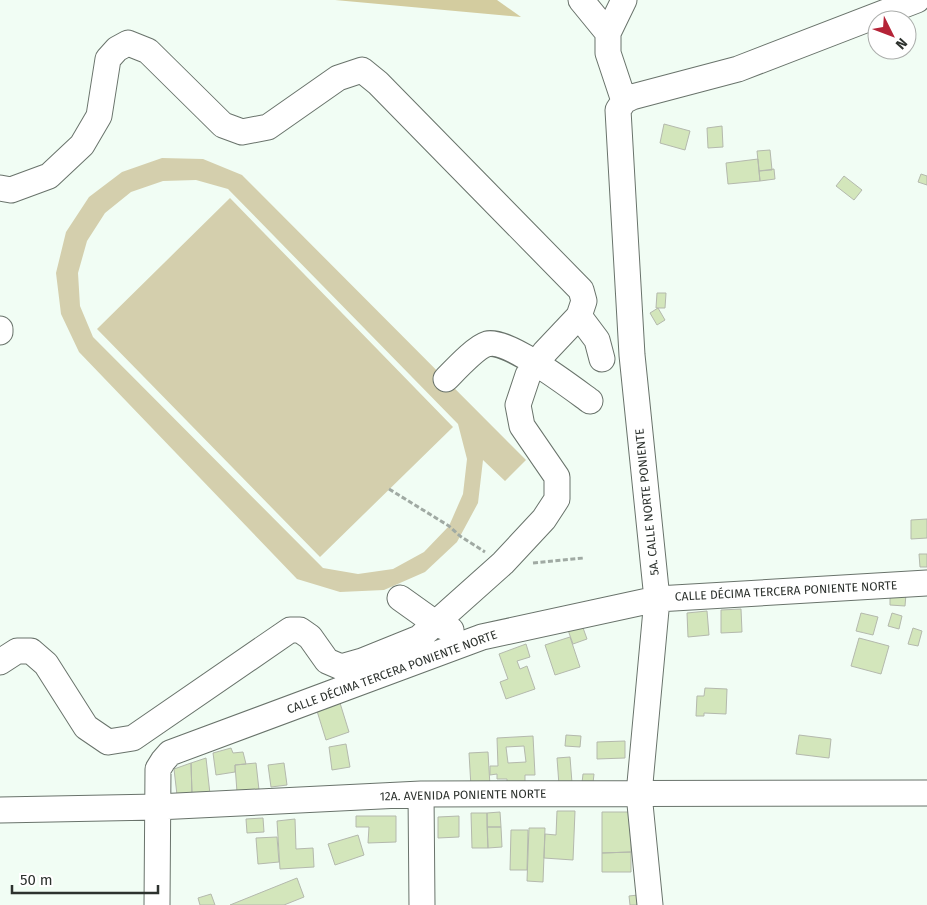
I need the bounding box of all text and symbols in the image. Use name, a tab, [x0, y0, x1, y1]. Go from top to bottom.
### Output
north arrow	[867, 10, 917, 60]
text: N	[892, 34, 911, 53]
street label: 5A. CALLE NORTE PONIENTE	[632, 428, 662, 576]
street label: CALLE DÉCIMA TERCERA PONIENTE NORTE	[674, 577, 898, 604]
street label: CALLE DÉCIMA TERCERA PONIENTE NORTE	[285, 626, 499, 717]
street label: 12A. AVENIDA PONIENTE NORTE	[379, 787, 547, 803]
scale bar	[12, 862, 159, 894]
text: 50 m	[20, 871, 53, 889]

